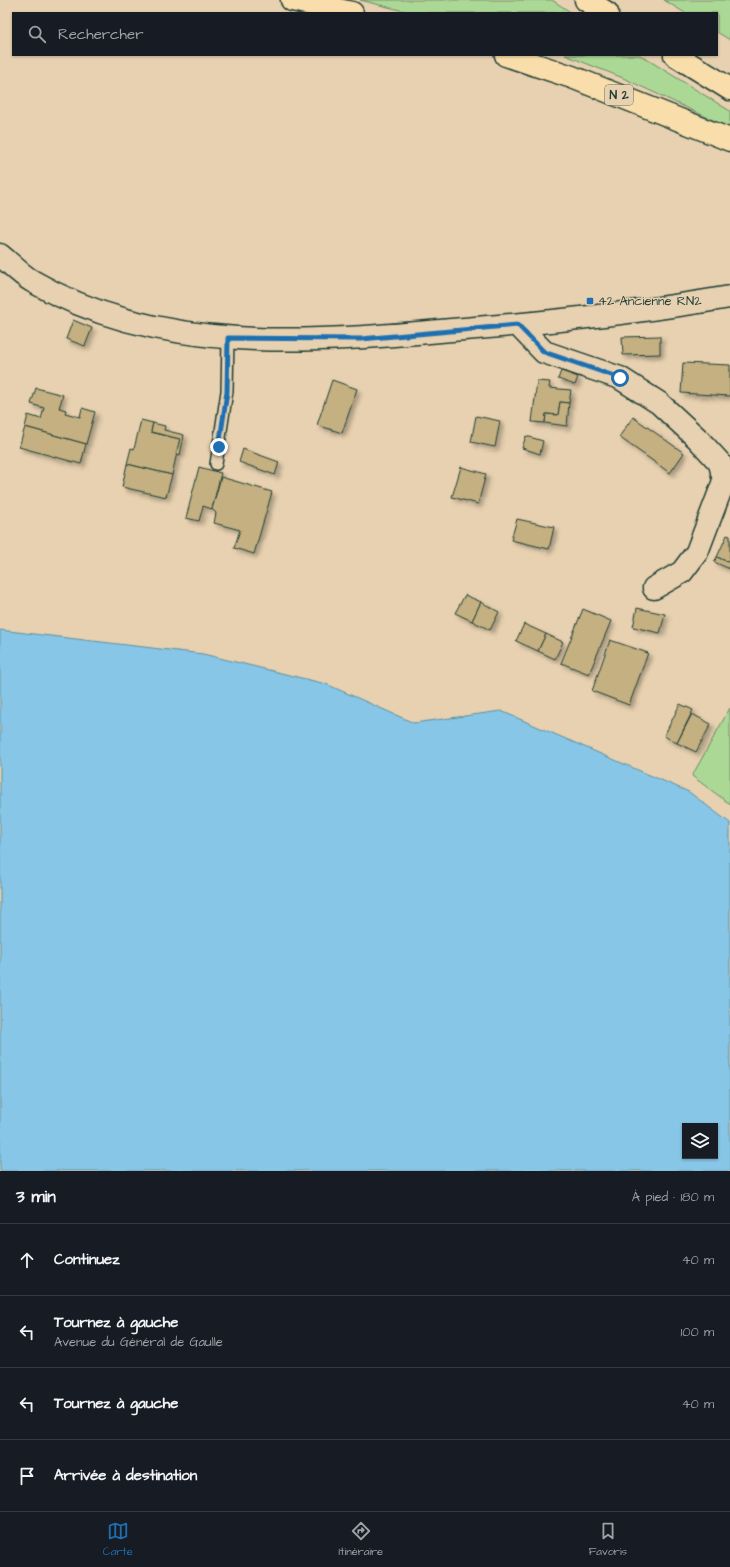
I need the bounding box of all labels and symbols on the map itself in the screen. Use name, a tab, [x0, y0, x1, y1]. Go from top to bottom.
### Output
road number: N 2	[605, 85, 633, 105]
place label: 42 Ancienne RN2	[598, 292, 702, 310]
marker: 42 Ancienne RN2	[585, 296, 595, 306]
route start	[611, 369, 629, 387]
route end	[210, 438, 228, 456]

